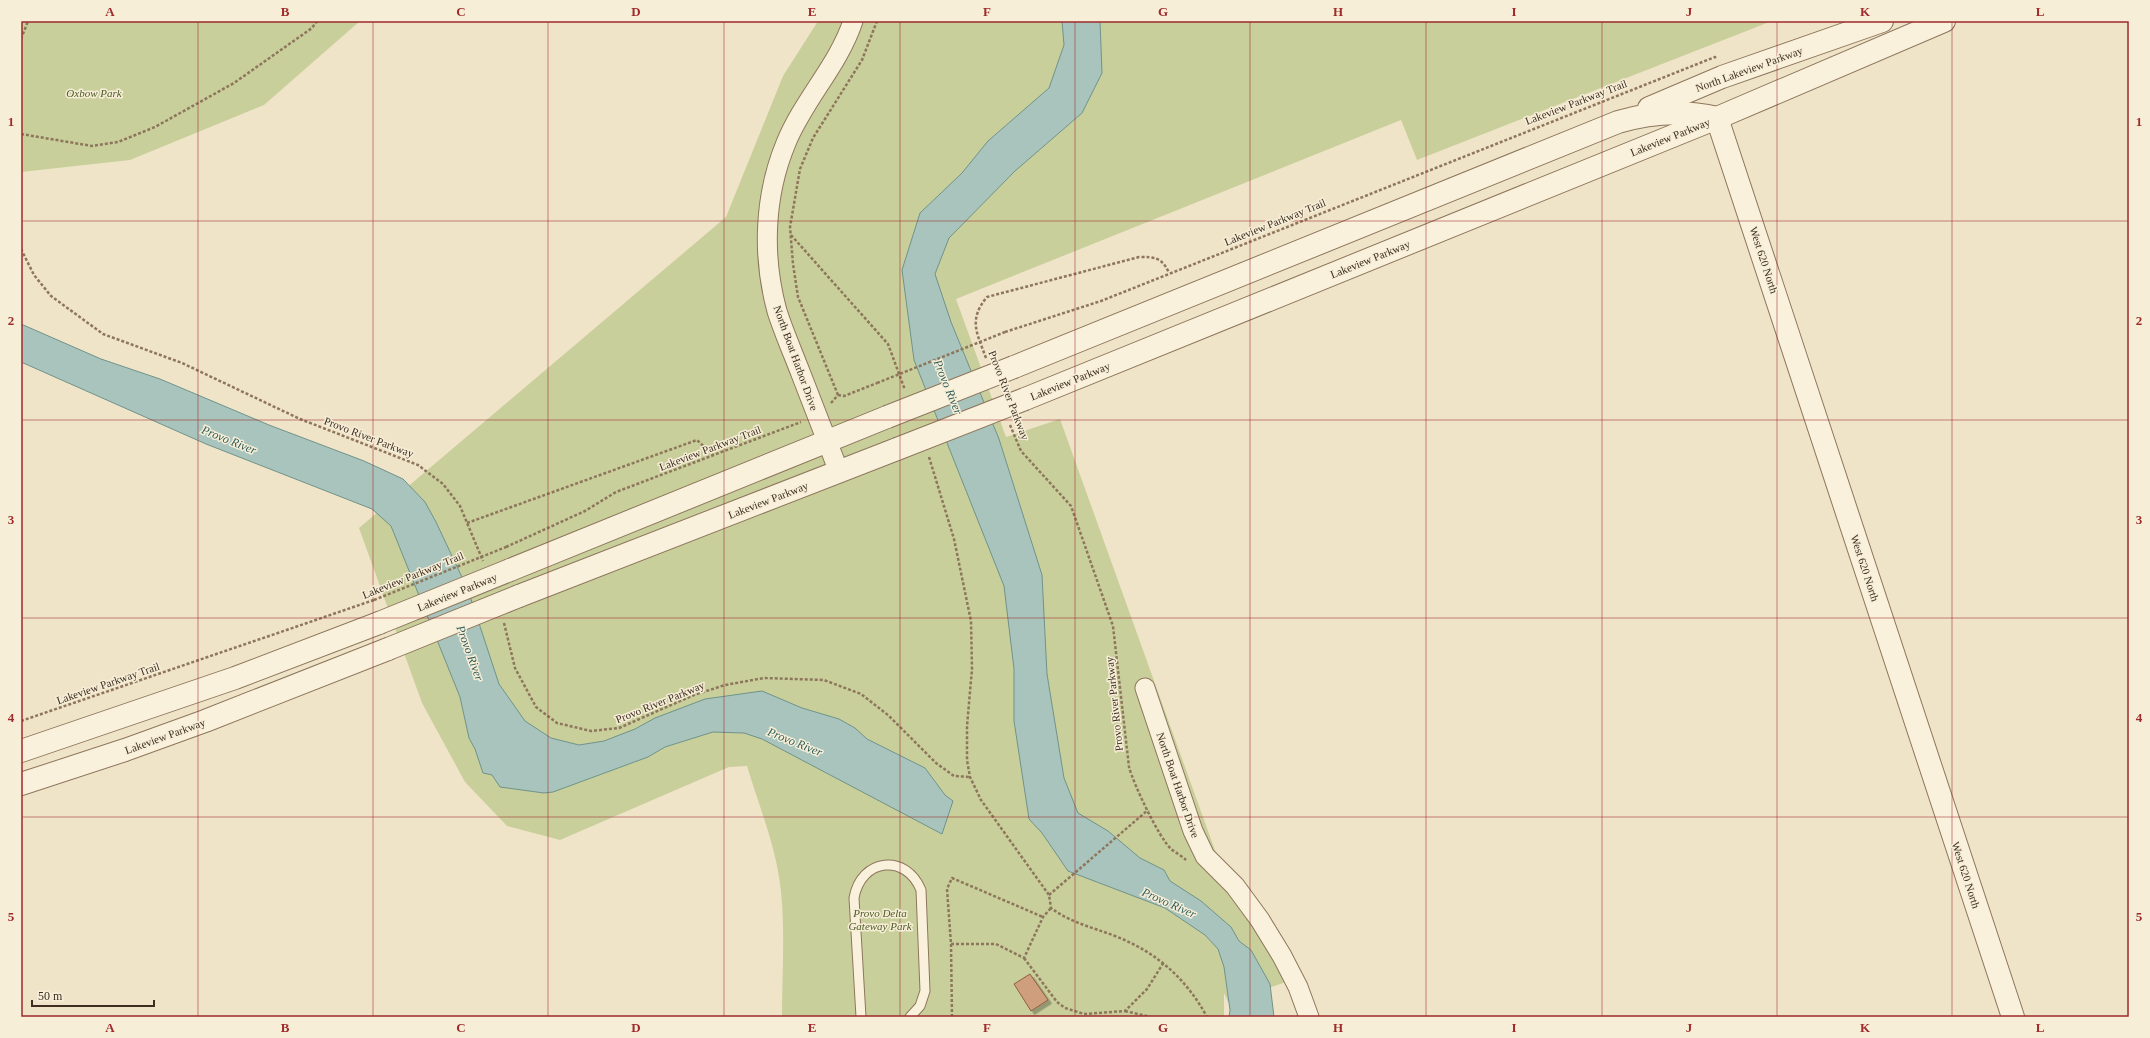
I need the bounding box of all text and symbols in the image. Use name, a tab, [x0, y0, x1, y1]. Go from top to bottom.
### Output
text: A	[105, 4, 115, 19]
text: B	[281, 4, 290, 19]
text: C	[456, 4, 466, 19]
text: D	[631, 4, 641, 19]
text: E	[808, 4, 816, 19]
text: F	[983, 4, 991, 19]
text: G	[1158, 4, 1168, 19]
text: H	[1333, 4, 1343, 19]
text: I	[1511, 4, 1517, 19]
text: J	[1686, 4, 1693, 19]
text: K	[1860, 4, 1871, 19]
text: L	[2036, 4, 2045, 19]
street label: North Lakeview Parkway	[1694, 44, 1805, 94]
street label: Lakeview Parkway Trail	[1523, 77, 1629, 127]
park label: Oxbow Park	[66, 87, 123, 99]
text: 1	[8, 114, 14, 129]
text: 1	[2136, 114, 2142, 129]
street label: Lakeview Parkway	[1629, 115, 1712, 158]
street label: Lakeview Parkway Trail	[1223, 196, 1327, 248]
street label: West 620 North	[1748, 225, 1781, 295]
street label: Lakeview Parkway	[1329, 237, 1412, 280]
street label: North Boat Harbor Drive	[771, 304, 821, 412]
text: 2	[8, 313, 14, 328]
text: 2	[2136, 313, 2142, 328]
street label: Provo River Parkway	[986, 349, 1032, 442]
water label: Provo River	[930, 357, 965, 417]
street label: Lakeview Parkway	[1029, 359, 1112, 402]
street label: Provo River Parkway	[323, 414, 416, 460]
water label: Provo River	[199, 422, 259, 457]
street label: Lakeview Parkway Trail	[657, 423, 763, 473]
street label: Lakeview Parkway	[726, 479, 810, 521]
text: 3	[8, 512, 15, 527]
text: 3	[2136, 512, 2143, 527]
street label: West 620 North	[1849, 533, 1882, 603]
street label: Lakeview Parkway Trail	[360, 549, 466, 601]
street label: Lakeview Parkway	[415, 570, 499, 614]
water label: Provo River	[453, 622, 487, 683]
street label: Provo River Parkway	[1103, 656, 1125, 752]
street label: Lakeview Parkway Trail	[55, 660, 161, 706]
street label: Provo River Parkway	[614, 679, 707, 725]
text: 4	[8, 710, 15, 725]
text: 4	[2136, 710, 2143, 725]
street label: Lakeview Parkway	[123, 716, 207, 756]
water label: Provo River	[765, 724, 825, 759]
street label: North Boat Harbor Drive	[1154, 731, 1202, 839]
street label: West 620 North	[1950, 840, 1983, 910]
water label: Provo River	[1139, 884, 1199, 921]
park label: Provo Delta Gateway Park	[848, 907, 913, 932]
text: 5	[8, 909, 15, 924]
text: 5	[2136, 909, 2143, 924]
scale bar	[32, 982, 154, 1008]
text: 50 m	[38, 989, 63, 1003]
text: A	[105, 1020, 115, 1035]
text: B	[281, 1020, 290, 1035]
text: C	[456, 1020, 466, 1035]
text: D	[631, 1020, 641, 1035]
text: E	[808, 1020, 816, 1035]
text: F	[983, 1020, 991, 1035]
text: G	[1158, 1020, 1168, 1035]
text: H	[1333, 1020, 1343, 1035]
text: I	[1511, 1020, 1517, 1035]
text: J	[1686, 1020, 1693, 1035]
text: K	[1860, 1020, 1871, 1035]
text: L	[2036, 1020, 2045, 1035]

